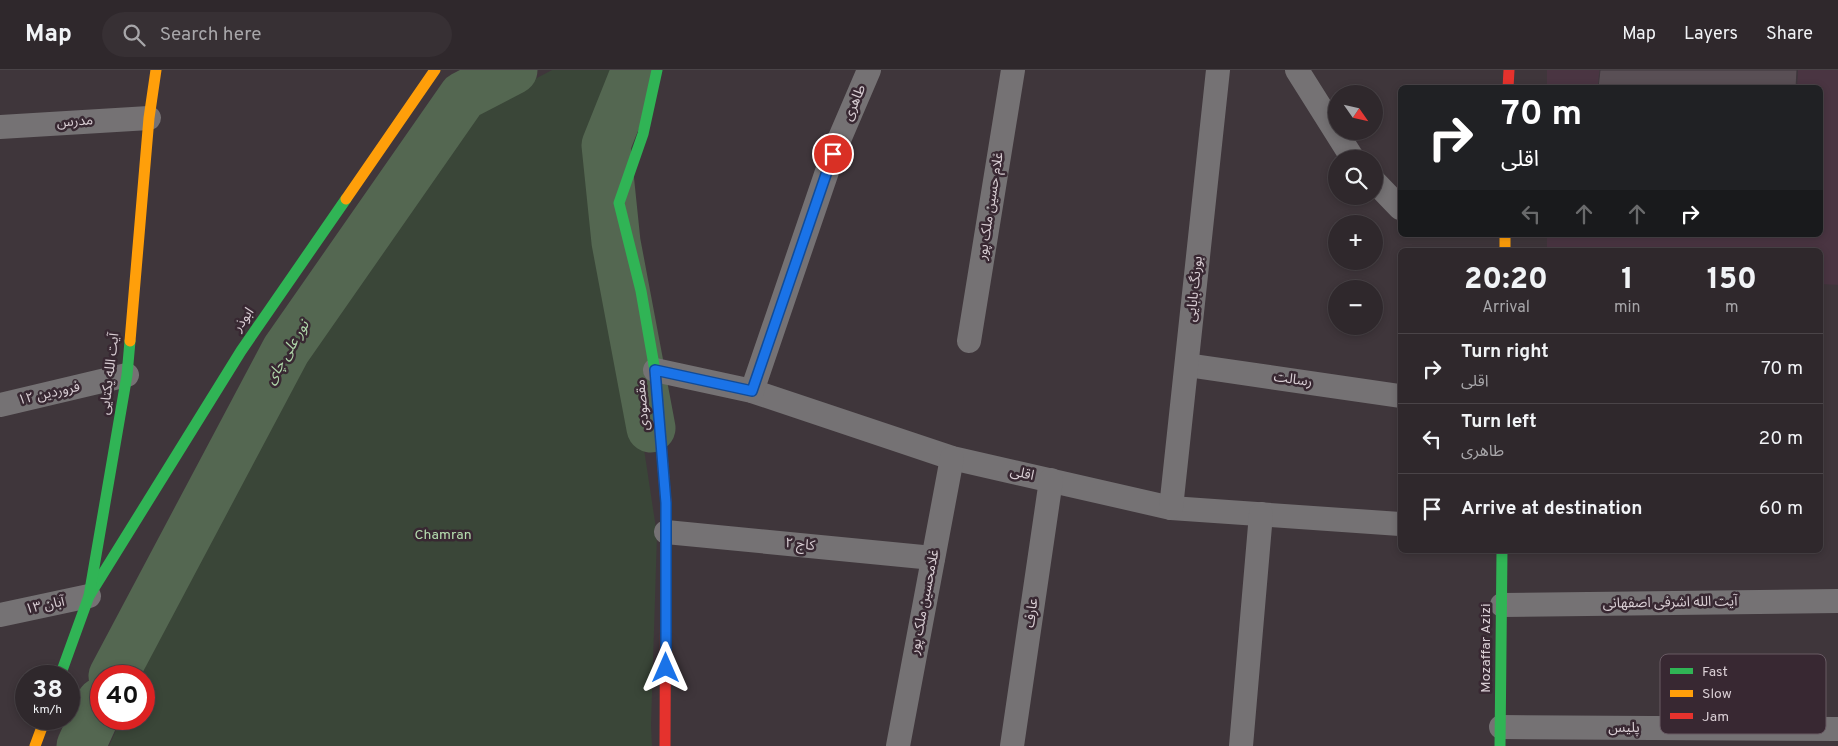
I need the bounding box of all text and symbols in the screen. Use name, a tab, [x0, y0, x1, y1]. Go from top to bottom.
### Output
search box	[102, 12, 452, 57]
text: Map	[25, 20, 72, 50]
icon: search	[120, 21, 148, 49]
text: Search here	[160, 23, 261, 47]
text: Map	[1622, 23, 1656, 46]
text: Layers	[1684, 23, 1738, 46]
text: Share	[1766, 23, 1813, 46]
street label: طاهری	[840, 82, 870, 124]
north arrow	[1328, 85, 1382, 140]
map controls	[1328, 85, 1383, 335]
text: 70 m	[1501, 93, 1582, 137]
icon: right	[1418, 105, 1483, 170]
street label: مدرس	[56, 112, 94, 132]
pin	[812, 133, 854, 175]
icon: arrive	[819, 140, 847, 168]
text: اقلی	[1501, 147, 1539, 174]
button: search	[1328, 150, 1383, 205]
street label: غلام حسین ملک پور	[974, 151, 1009, 262]
icon: left	[1517, 200, 1545, 228]
icon: ahead	[1570, 200, 1598, 228]
icon: ahead	[1623, 200, 1651, 228]
icon: right	[1676, 200, 1704, 228]
button: +	[1328, 215, 1383, 270]
street label: بورنگ بابایی	[1183, 255, 1207, 323]
text: 20:20	[1464, 262, 1548, 299]
text: 1	[1621, 262, 1633, 299]
text: 150	[1707, 262, 1757, 299]
button: −	[1328, 280, 1383, 335]
text: Arrival	[1482, 298, 1530, 318]
text: min	[1614, 298, 1641, 318]
text: m	[1725, 298, 1739, 318]
street label: ابوذر	[229, 305, 258, 336]
water label: نور علی چای	[262, 316, 315, 388]
street label: آیت الله یکتایی	[97, 331, 124, 416]
text: Turn right	[1461, 340, 1549, 364]
icon: right	[1418, 355, 1446, 383]
text: 70 m	[1761, 357, 1803, 381]
street label: رسالت	[1273, 369, 1313, 391]
text: اقلی	[1461, 372, 1489, 392]
street label: ۱۲ فروردین	[16, 379, 82, 409]
street label: مقصودی	[632, 379, 654, 431]
text: Turn left	[1461, 410, 1537, 434]
icon: left	[1418, 425, 1446, 453]
text: 20 m	[1759, 427, 1803, 451]
text: طاهری	[1461, 442, 1504, 462]
street label: اقلی	[1008, 463, 1036, 485]
icon: arrive	[1418, 495, 1446, 523]
text: Arrive at destination	[1461, 497, 1642, 521]
text: 60 m	[1759, 497, 1803, 521]
park label: Chamran	[414, 527, 472, 544]
street label: کاج ۲	[784, 535, 816, 556]
street label: غلامحسین ملک پور	[906, 548, 944, 657]
street label: ۱۳ آبان	[24, 593, 67, 618]
street label: آیت الله اشرفی اصفهانی	[1602, 593, 1738, 613]
street label: عارف	[1022, 597, 1042, 629]
street label: Mozaffar Azizi	[1478, 603, 1495, 693]
position arrow	[639, 641, 691, 693]
legend	[1660, 654, 1826, 734]
text: Fast	[1702, 664, 1728, 681]
speed limit sign: 40	[90, 665, 155, 730]
text: 38	[32, 675, 63, 707]
text: Slow	[1702, 686, 1732, 703]
text: km/h	[33, 702, 62, 718]
text: Jam	[1702, 709, 1729, 726]
street label: پلیس	[1608, 720, 1640, 737]

